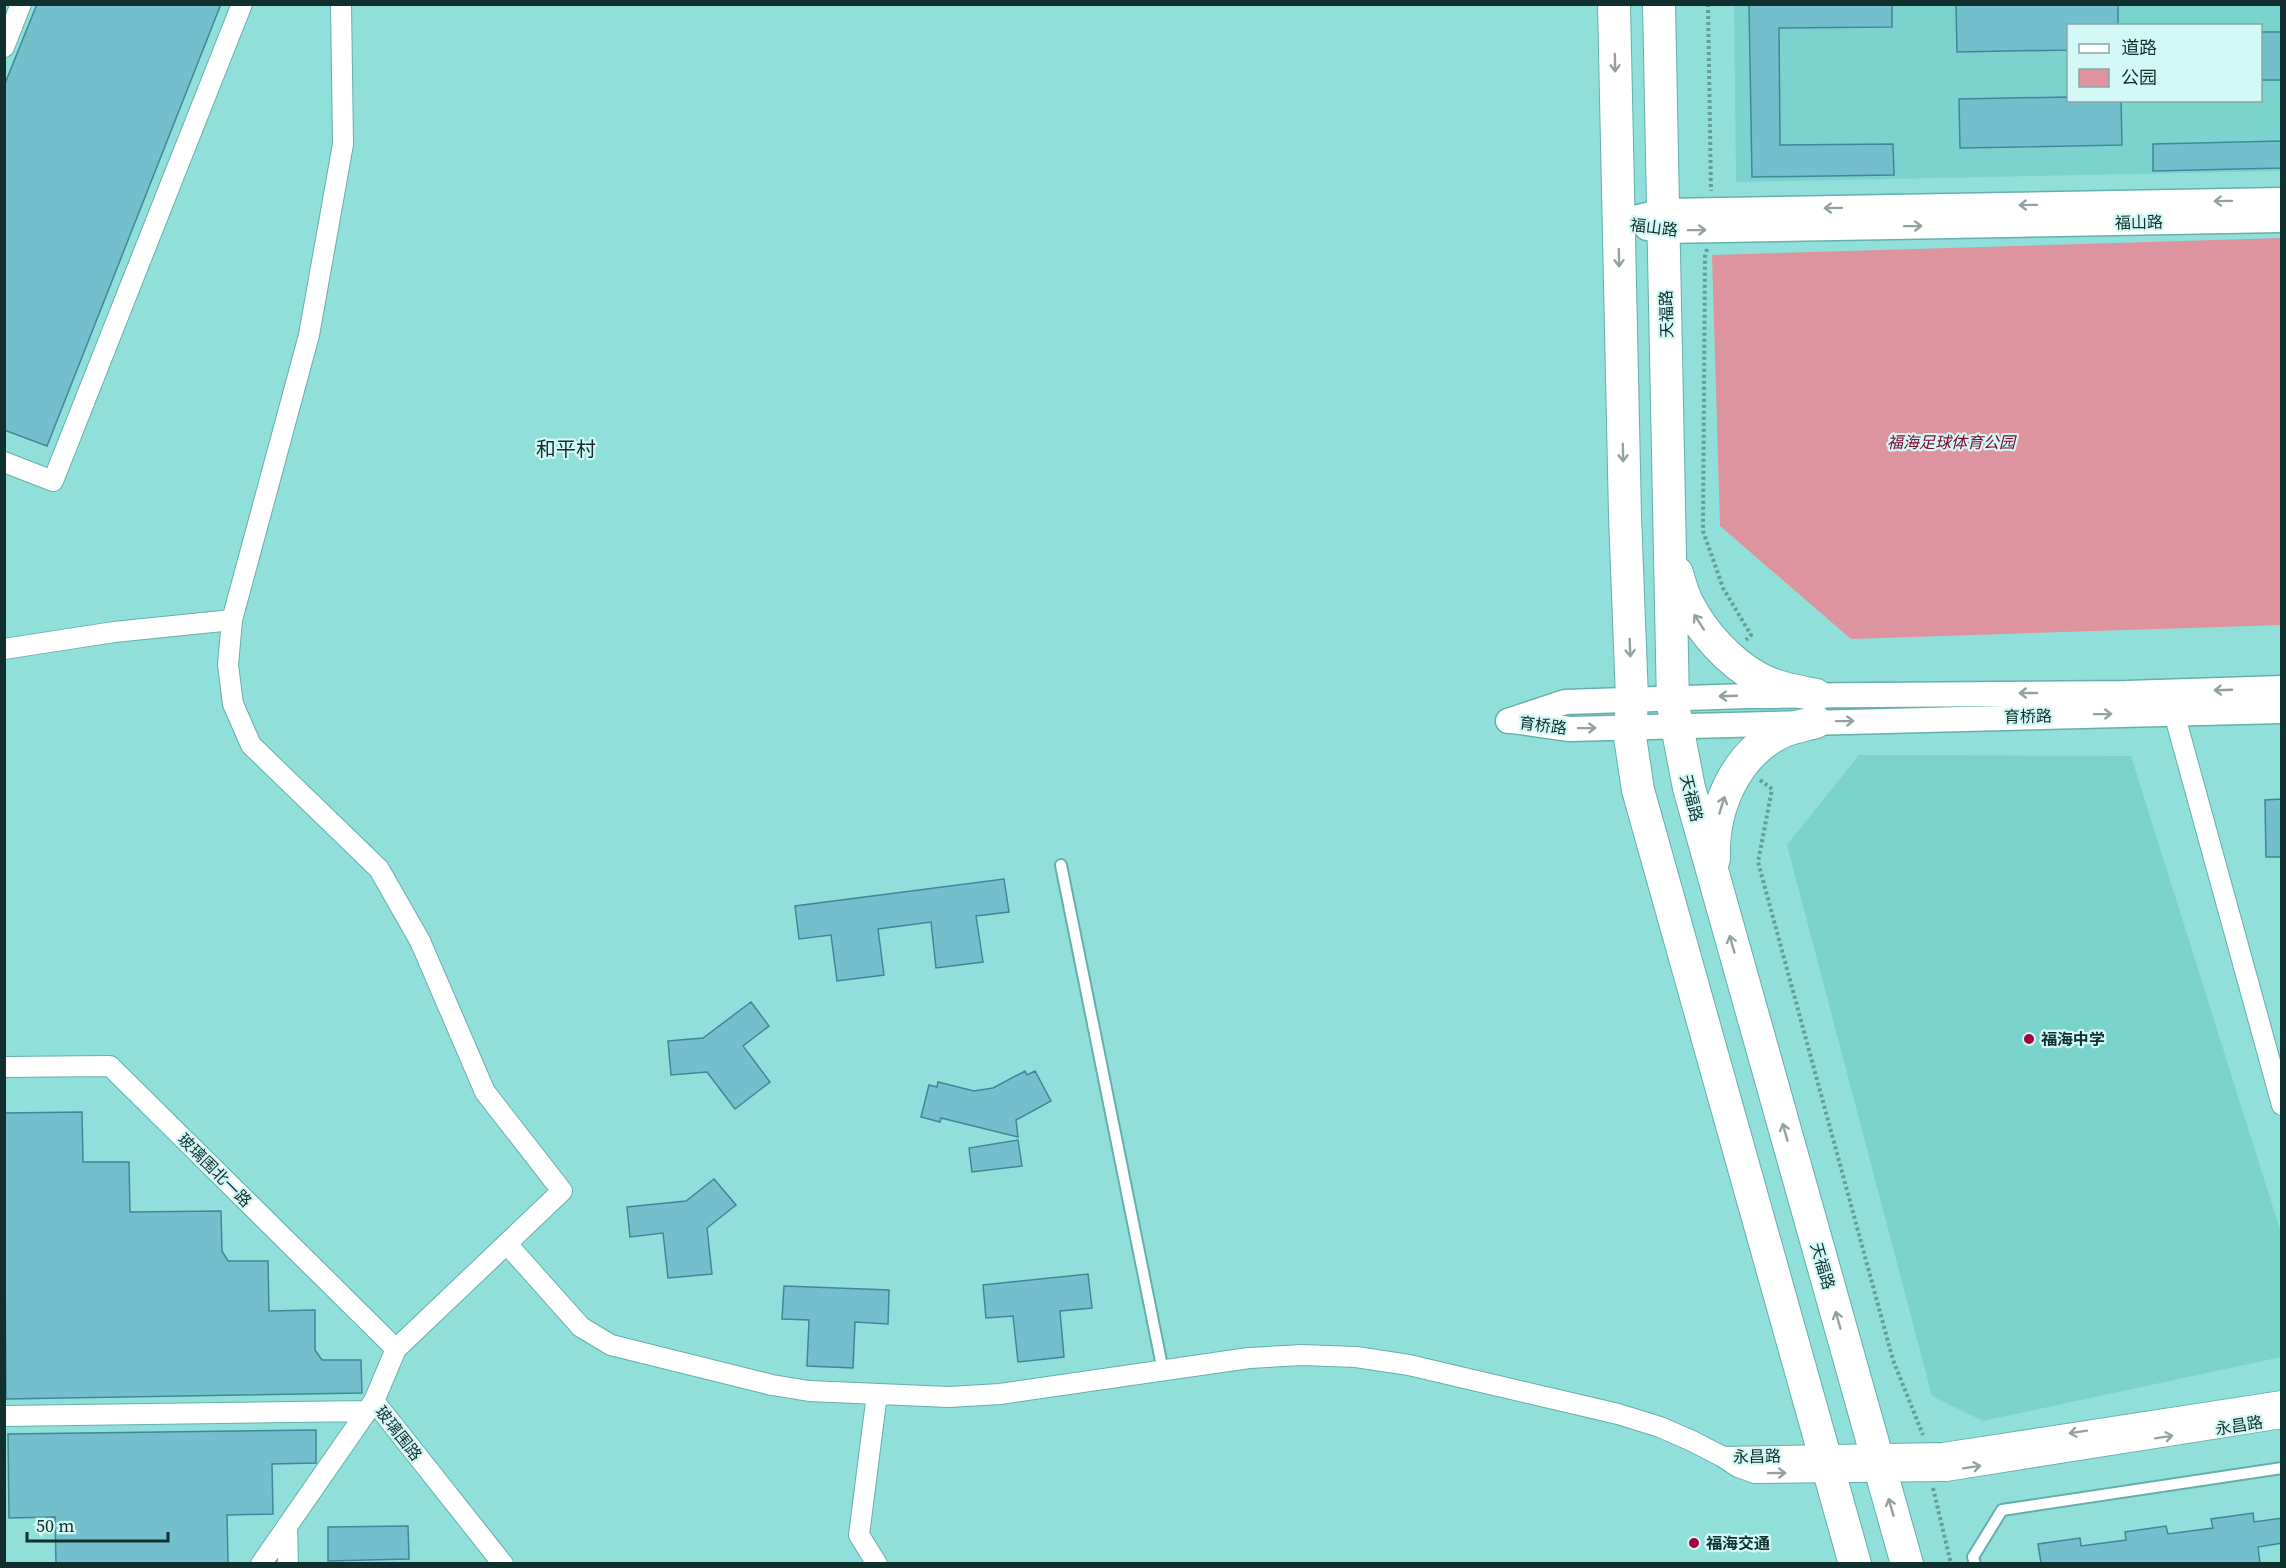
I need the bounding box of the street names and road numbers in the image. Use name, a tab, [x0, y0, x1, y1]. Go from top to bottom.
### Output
street label: 福山路	[2115, 211, 2163, 233]
street label: 福山路	[1629, 213, 1679, 241]
street label: 天福路	[1655, 290, 1677, 338]
street label: 育桥路	[2004, 705, 2052, 727]
street label: 育桥路	[1518, 711, 1568, 739]
street label: 天福路	[1676, 772, 1708, 824]
street label: 玻璃围北一路	[173, 1128, 257, 1212]
street label: 天福路	[1806, 1240, 1840, 1292]
street label: 玻璃围路	[371, 1401, 427, 1465]
street label: 永昌路	[2214, 1410, 2264, 1440]
street label: 永昌路	[1733, 1445, 1781, 1467]

